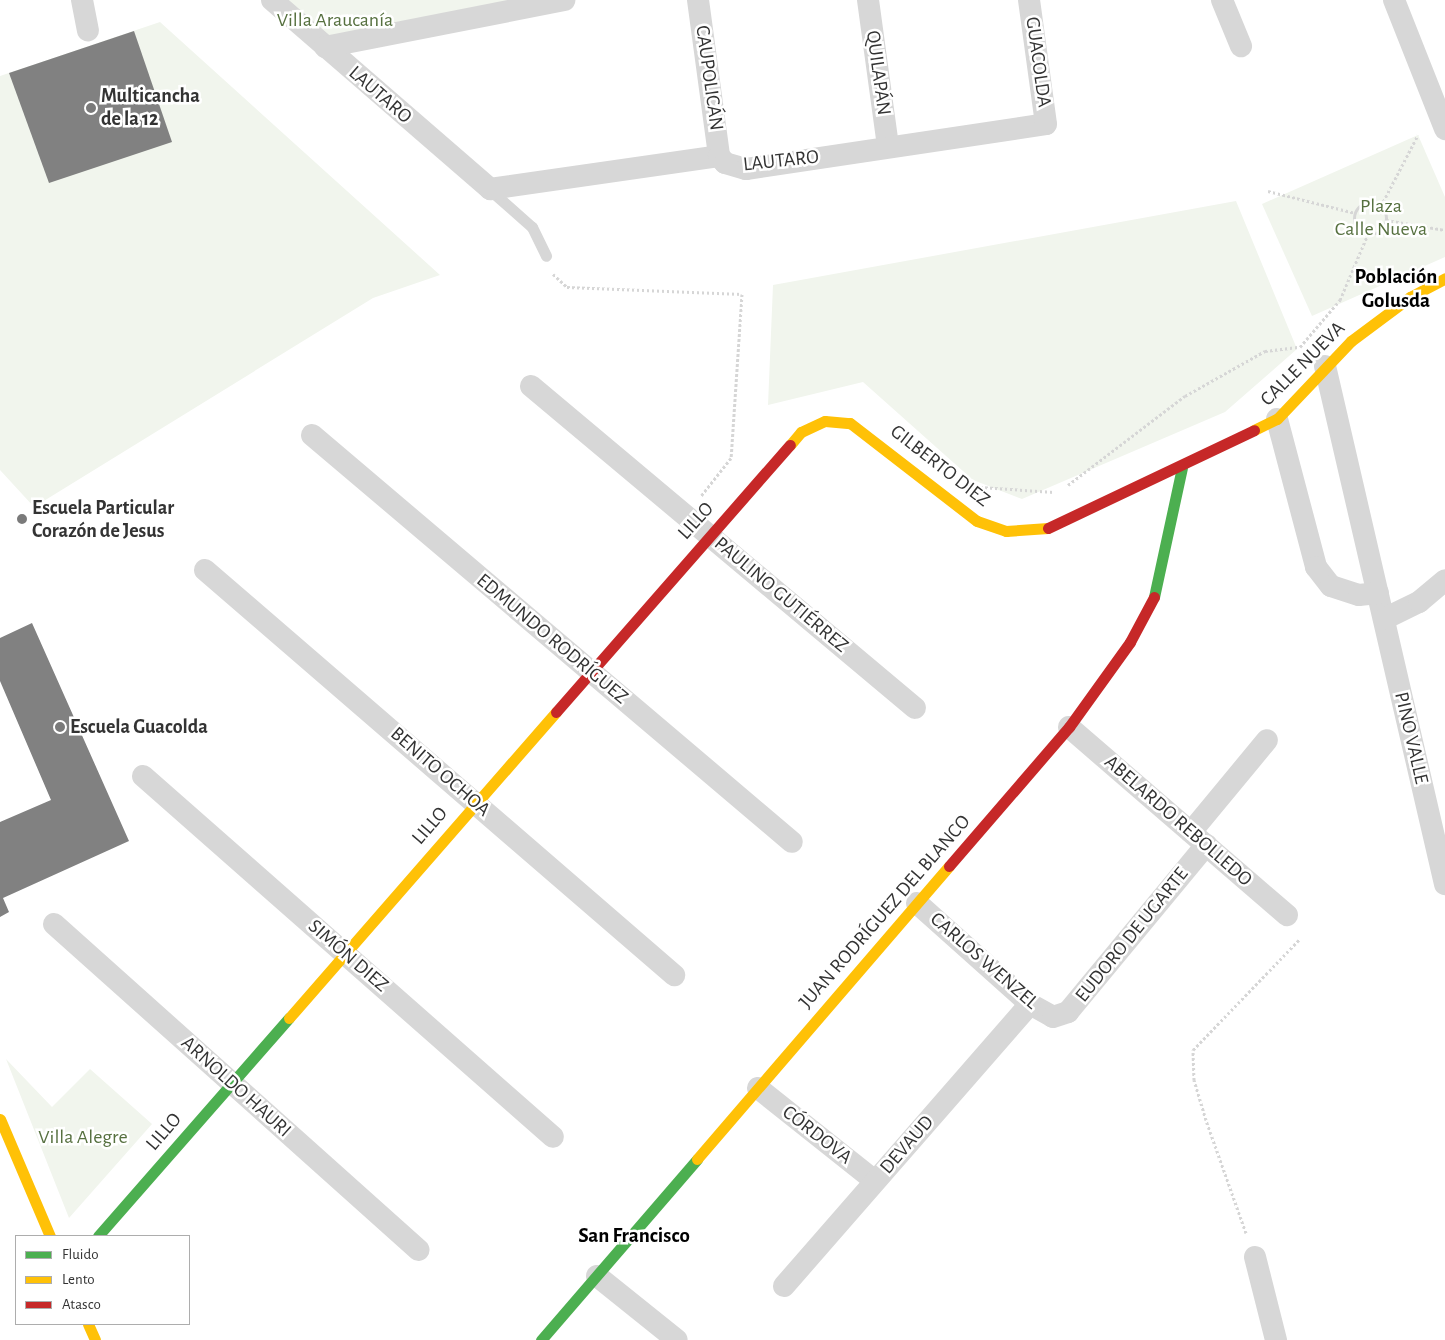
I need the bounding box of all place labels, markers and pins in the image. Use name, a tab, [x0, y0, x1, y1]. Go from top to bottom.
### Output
place label: Multicancha de la 12	[101, 84, 200, 131]
marker: Multicancha de la 12	[85, 102, 97, 114]
place label: Escuela Particular Corazón de Jesus	[32, 496, 174, 543]
marker: Escuela Particular Corazón de Jesus	[16, 513, 28, 525]
place label: Escuela Guacolda	[70, 715, 208, 739]
marker: Escuela Guacolda	[54, 721, 66, 733]

